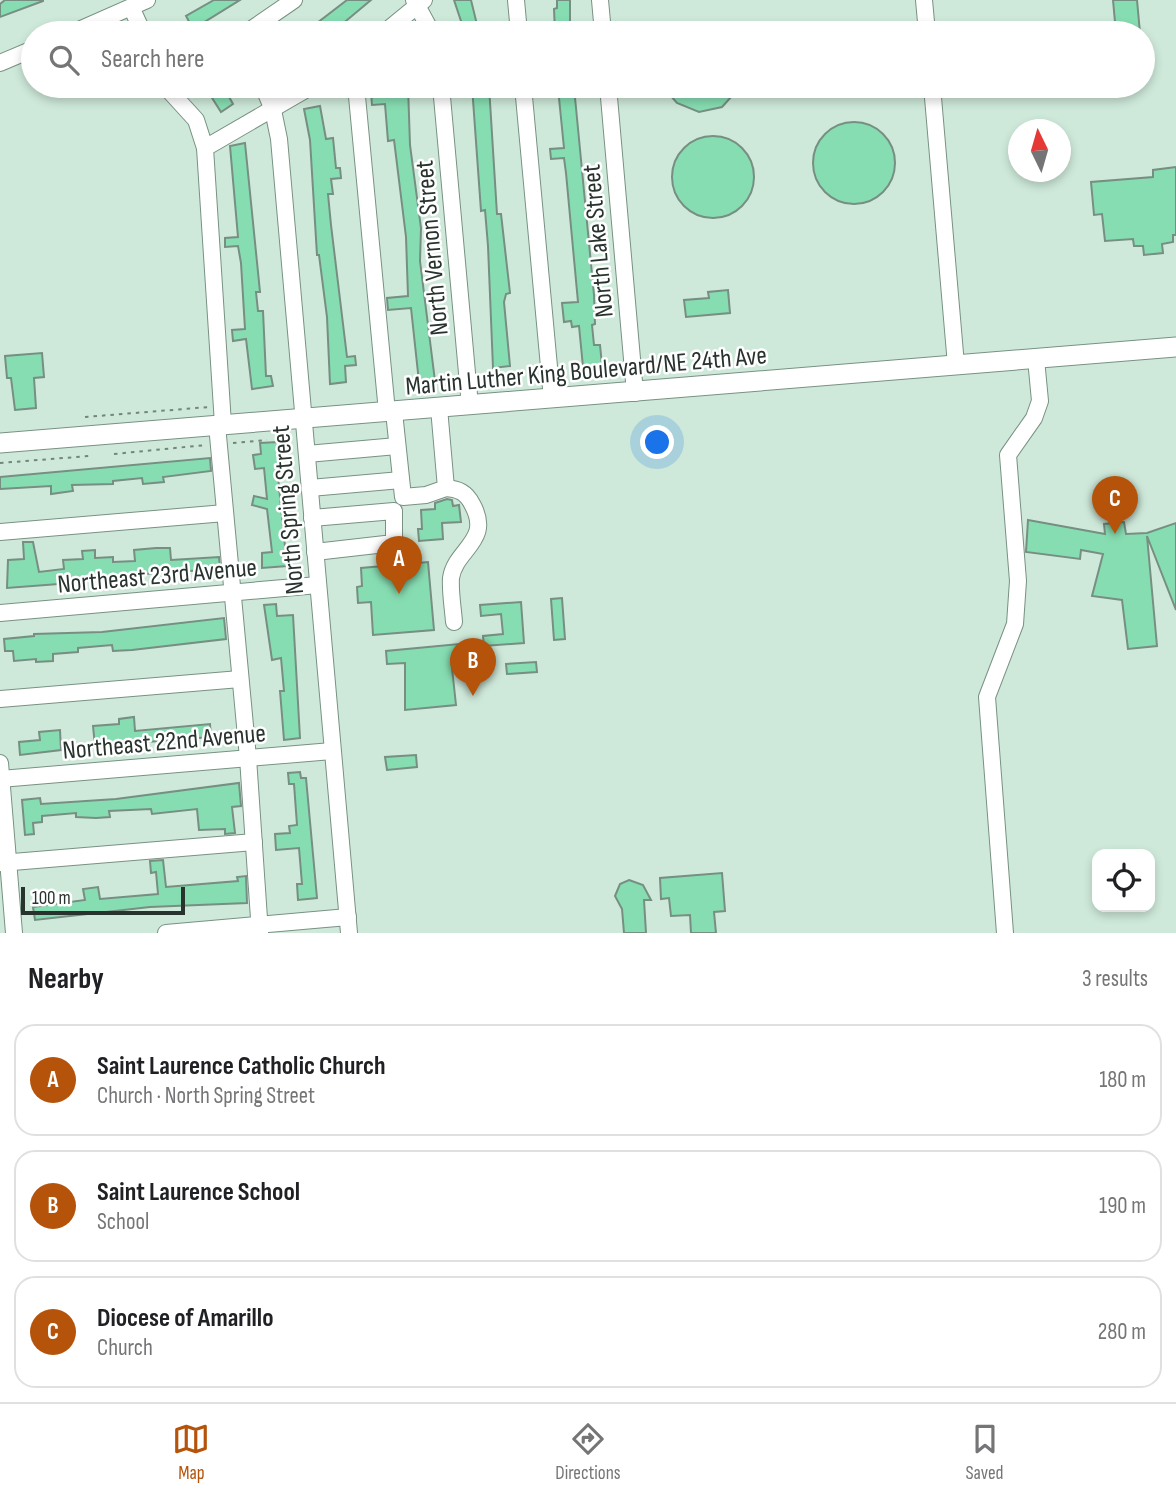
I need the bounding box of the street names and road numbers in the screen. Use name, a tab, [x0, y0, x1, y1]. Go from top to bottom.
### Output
street label: North Vernon Street	[409, 159, 456, 337]
street label: North Lake Street	[576, 163, 621, 319]
street label: Martin Luther King Boulevard/NE 24th Ave	[404, 340, 768, 403]
street label: North Spring Street	[266, 424, 311, 596]
street label: Northeast 23rd Avenue	[56, 552, 258, 601]
street label: Northeast 22nd Avenue	[61, 718, 267, 767]

